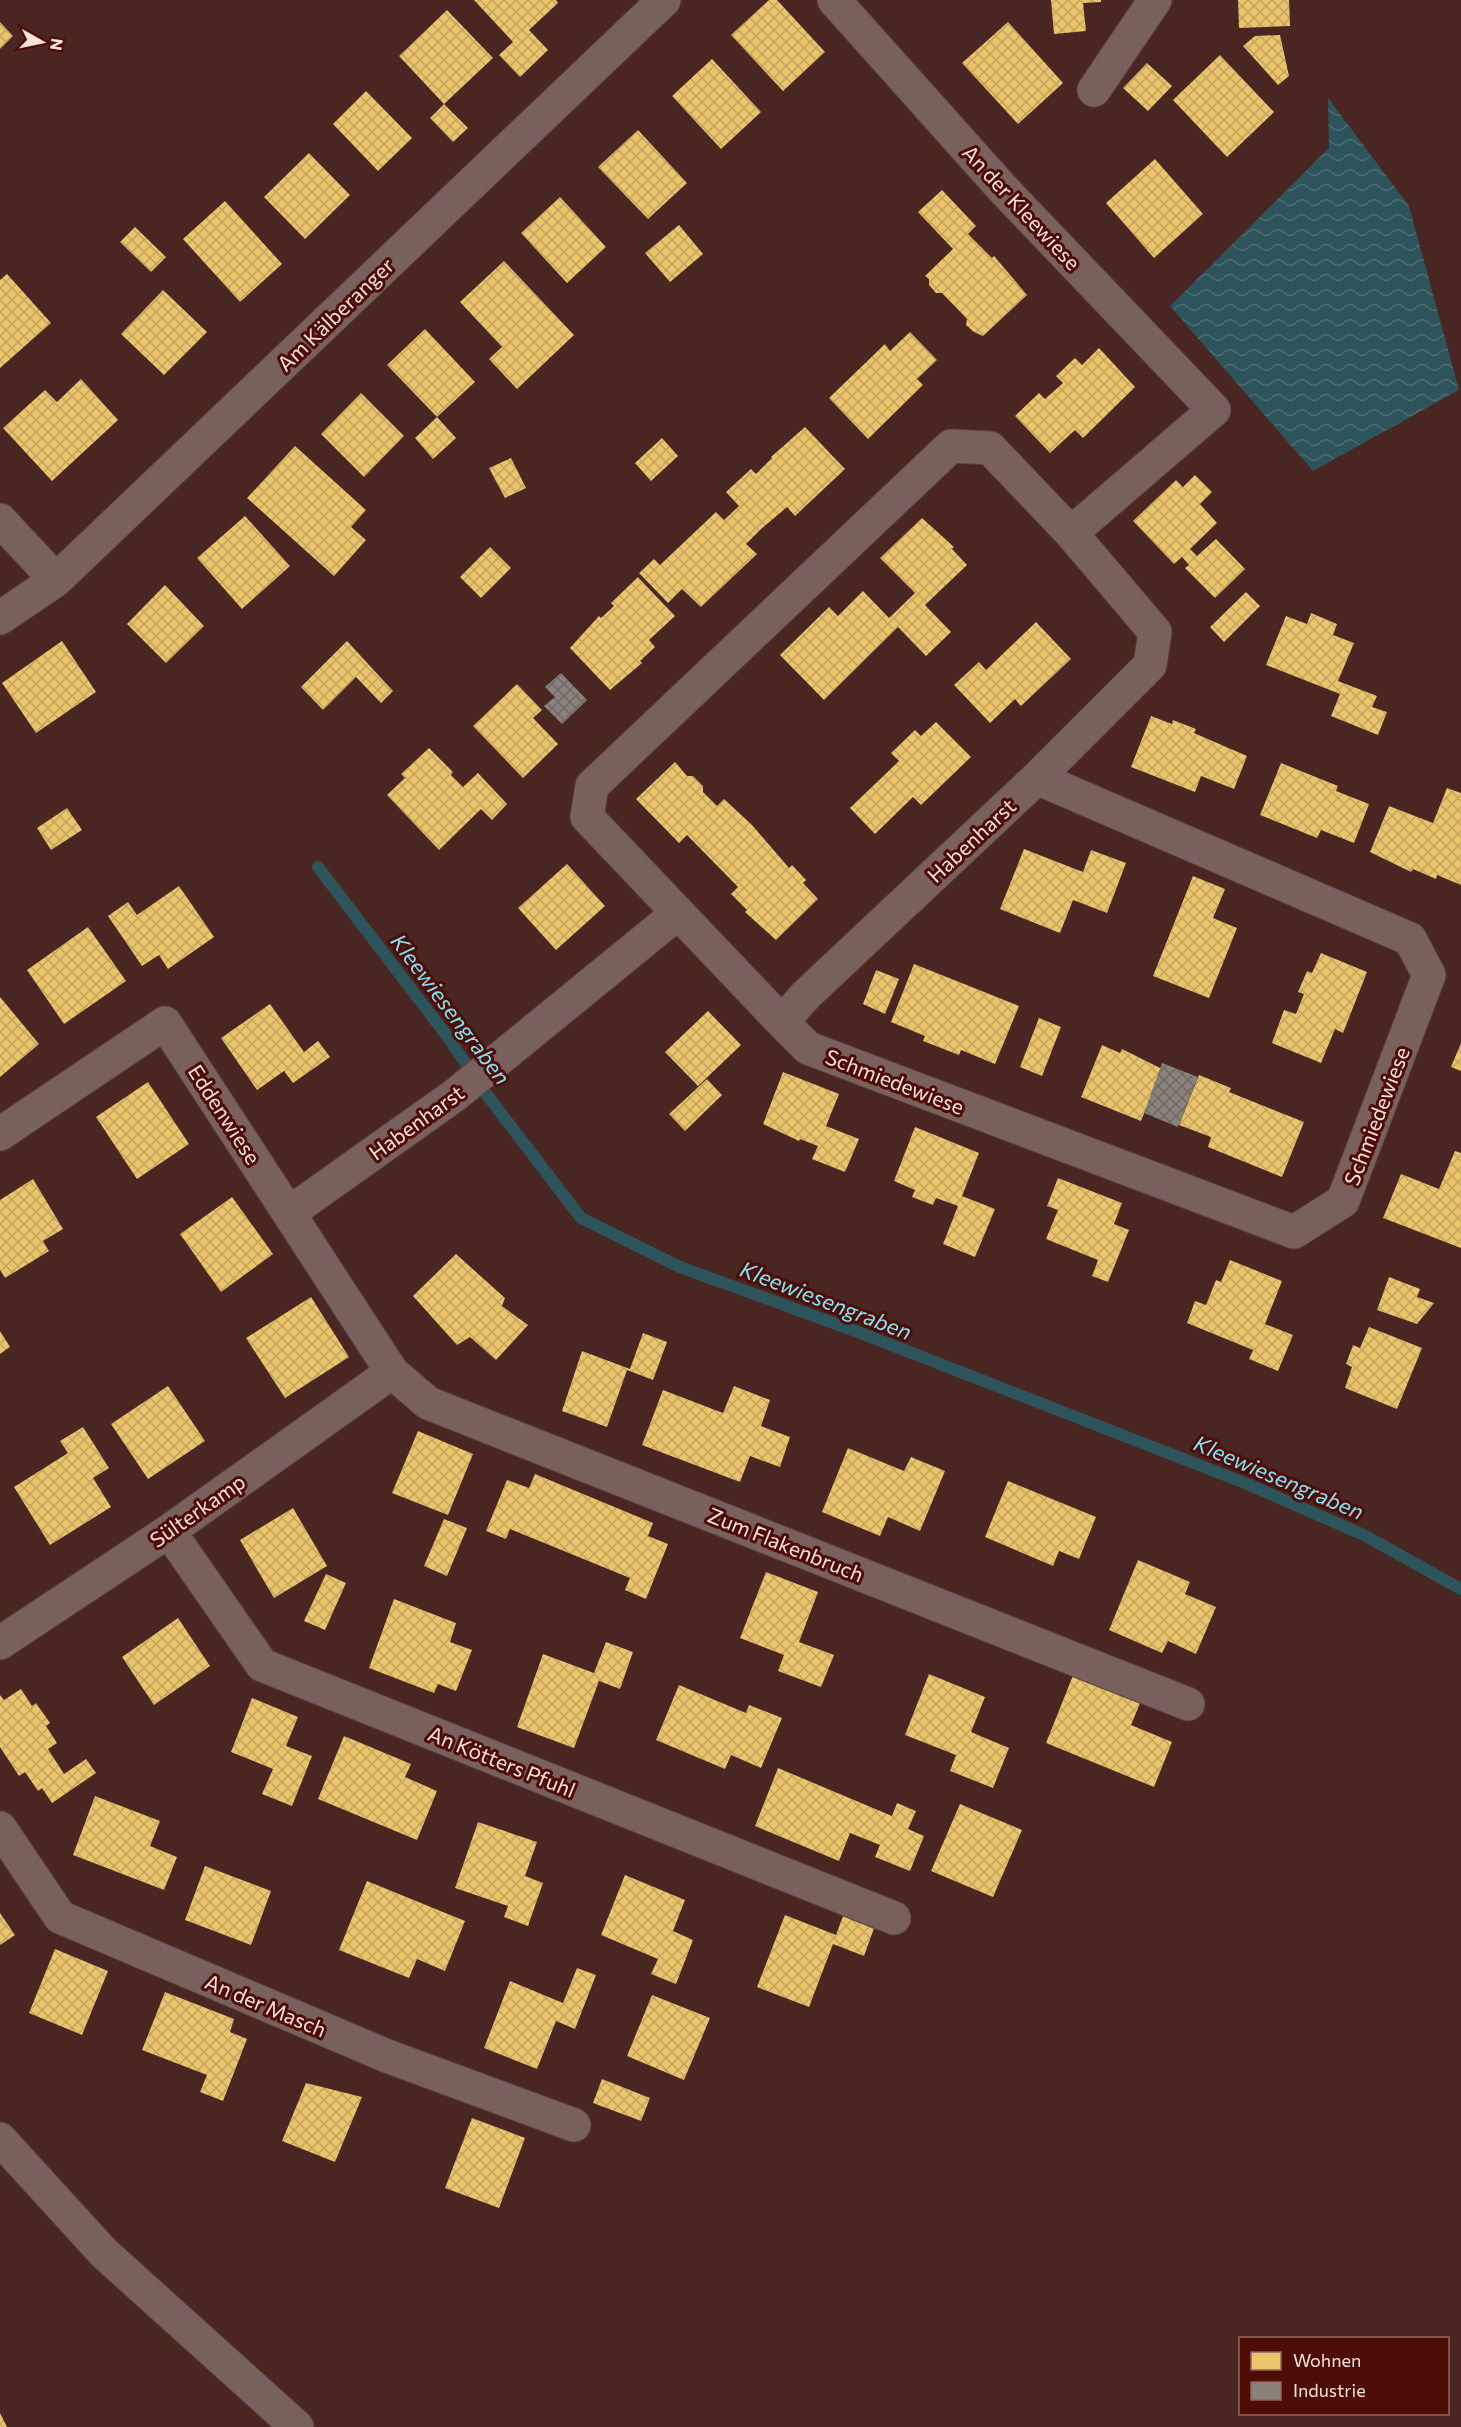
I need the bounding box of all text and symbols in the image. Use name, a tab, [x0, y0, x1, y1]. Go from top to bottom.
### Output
north arrow	[12, 12, 72, 72]
text: N	[47, 37, 68, 52]
street label: An der Kleewiese	[958, 139, 1086, 275]
street label: Am Kälberanger	[271, 252, 399, 376]
street label: Habenharst	[922, 793, 1020, 887]
water label: Kleewiesengraben	[386, 928, 516, 1090]
street label: Schmiedewiese	[822, 1043, 968, 1119]
street label: Schmiedewiese	[1338, 1043, 1414, 1189]
street label: Eddenwiese	[184, 1060, 266, 1168]
street label: Habenharst	[364, 1079, 468, 1165]
water label: Kleewiesengraben	[736, 1255, 916, 1345]
water label: Kleewiesengraben	[1190, 1429, 1368, 1525]
street label: Sülterkamp	[145, 1468, 249, 1552]
street label: Zum Flakenbruch	[705, 1501, 867, 1587]
street label: An Kötters Pfuhl	[425, 1720, 579, 1802]
street label: An der Masch	[202, 1968, 330, 2042]
legend	[1239, 2337, 1449, 2415]
text: Wohnen	[1293, 2349, 1361, 2371]
text: Industrie	[1293, 2379, 1366, 2401]

